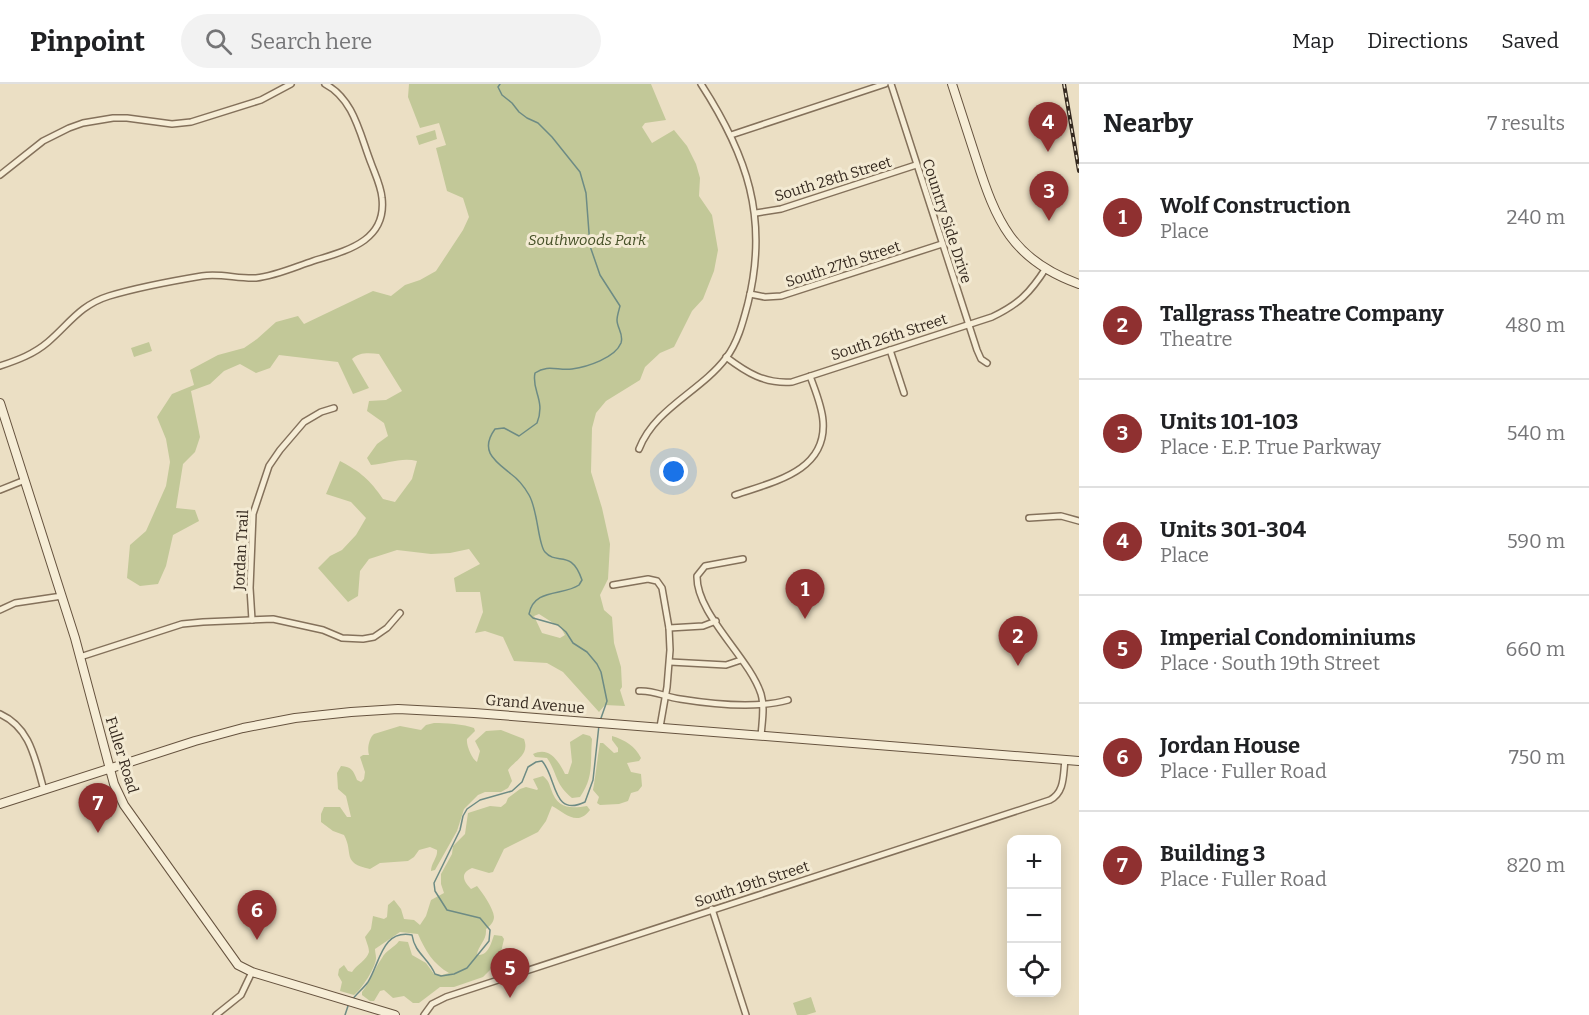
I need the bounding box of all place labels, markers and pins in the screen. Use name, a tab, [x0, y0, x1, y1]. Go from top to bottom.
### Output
pin: 4	[1028, 103, 1068, 152]
pin: 3	[1030, 172, 1068, 221]
pin: 1	[786, 570, 824, 619]
pin: 2	[998, 616, 1038, 666]
pin: 7	[78, 784, 118, 833]
pin: 6	[238, 890, 276, 940]
pin: 5	[490, 948, 530, 998]

